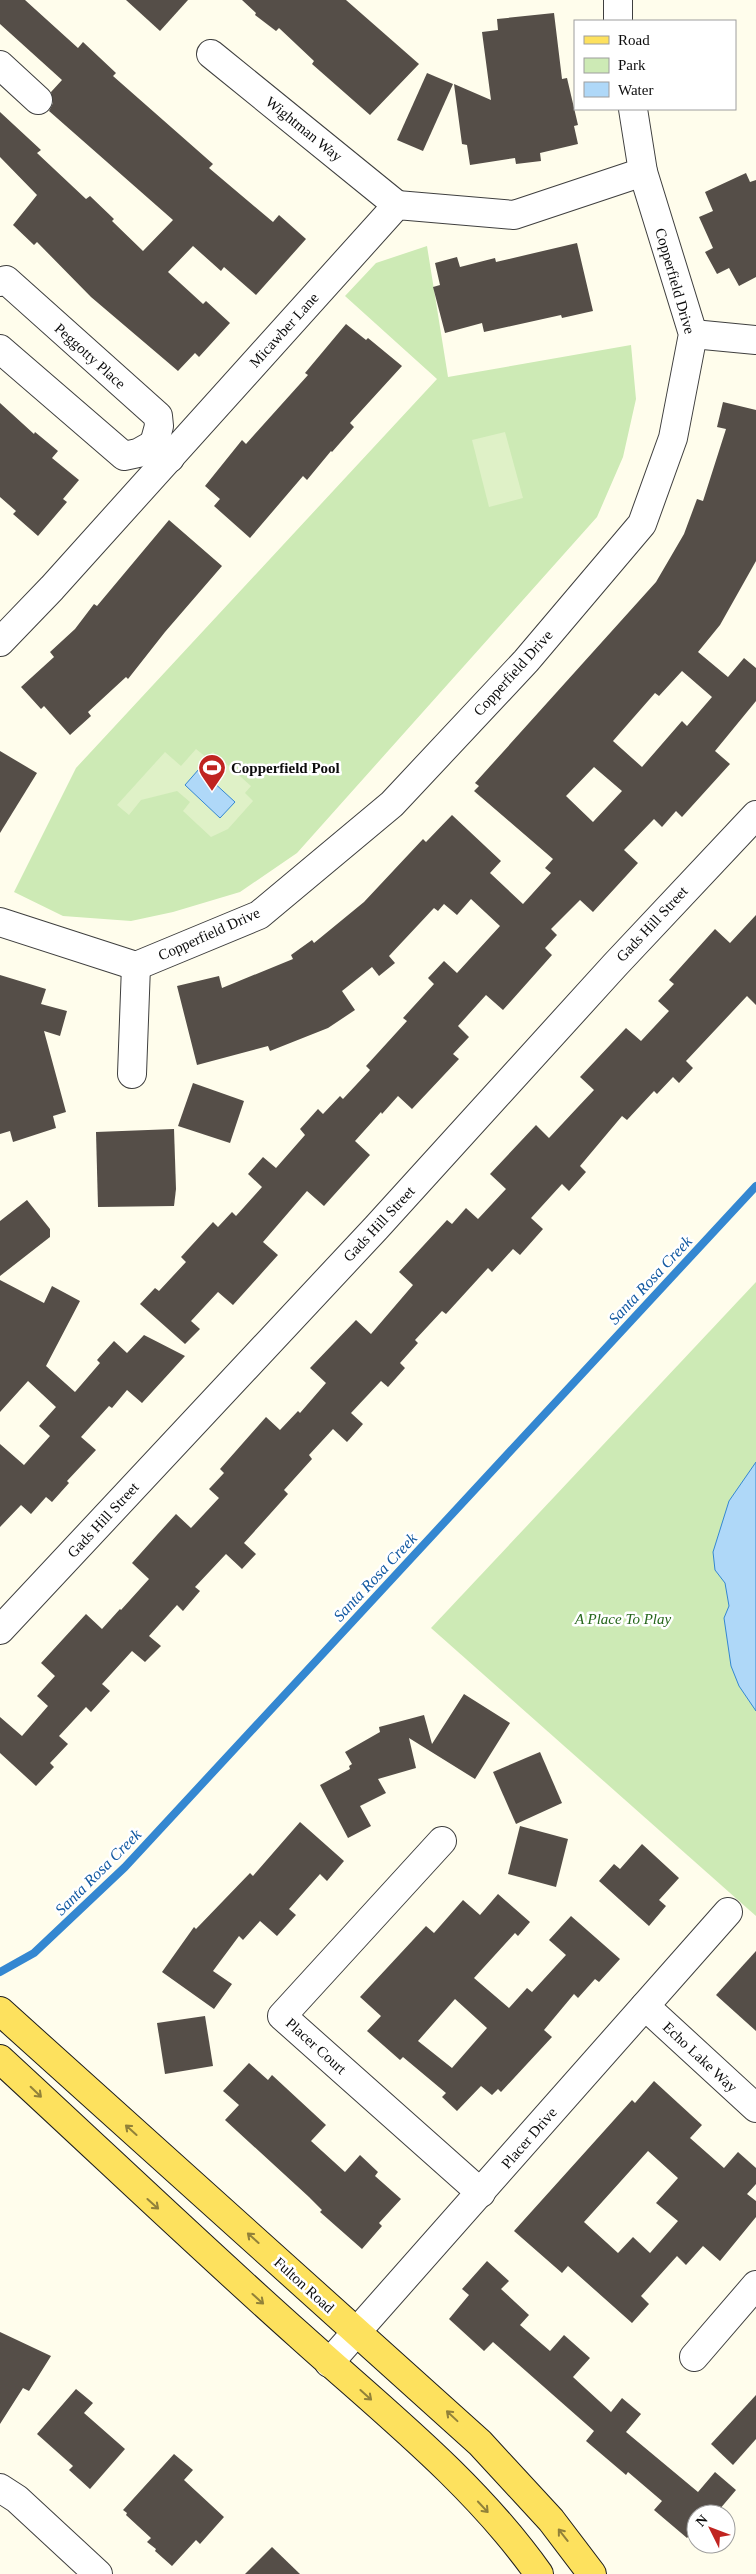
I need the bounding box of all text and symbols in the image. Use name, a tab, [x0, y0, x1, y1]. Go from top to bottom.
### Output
legend	[574, 20, 736, 110]
text: Road	[618, 32, 650, 48]
text: Park	[618, 57, 646, 73]
text: Water	[618, 82, 653, 98]
street label: Wightman Way	[263, 93, 346, 165]
street label: Copperfield Drive	[652, 226, 698, 336]
street label: Micawber Lane	[246, 289, 322, 370]
street label: Peggotty Place	[51, 320, 129, 392]
street label: Copperfield Drive	[470, 627, 556, 719]
sports icon: Copperfield Pool	[197, 753, 227, 792]
place label: Copperfield Pool	[231, 760, 340, 776]
street label: Gads Hill Street	[613, 883, 691, 965]
street label: Copperfield Drive	[156, 904, 263, 964]
street label: Gads Hill Street	[340, 1183, 418, 1265]
water label: Santa Rosa Creek	[605, 1232, 696, 1328]
street label: Gads Hill Street	[64, 1479, 142, 1561]
water label: Santa Rosa Creek	[330, 1529, 421, 1625]
park label: A Place To Play	[574, 1611, 671, 1627]
water label: Santa Rosa Creek	[52, 1825, 145, 1918]
street label: Placer Court	[283, 2015, 350, 2078]
street label: Echo Lake Way	[660, 2019, 741, 2096]
one-way arrow	[29, 2086, 42, 2098]
street label: Placer Drive	[498, 2104, 560, 2172]
one-way arrow	[125, 2124, 138, 2136]
one-way arrow	[147, 2198, 160, 2210]
one-way arrow	[246, 2232, 259, 2244]
street label: Fulton Road	[271, 2254, 337, 2316]
one-way arrow	[251, 2293, 264, 2304]
one-way arrow	[359, 2390, 372, 2401]
one-way arrow	[446, 2410, 458, 2422]
one-way arrow	[478, 2501, 489, 2514]
north arrow	[686, 2504, 736, 2554]
text: N	[693, 2512, 711, 2529]
one-way arrow	[557, 2529, 568, 2542]

